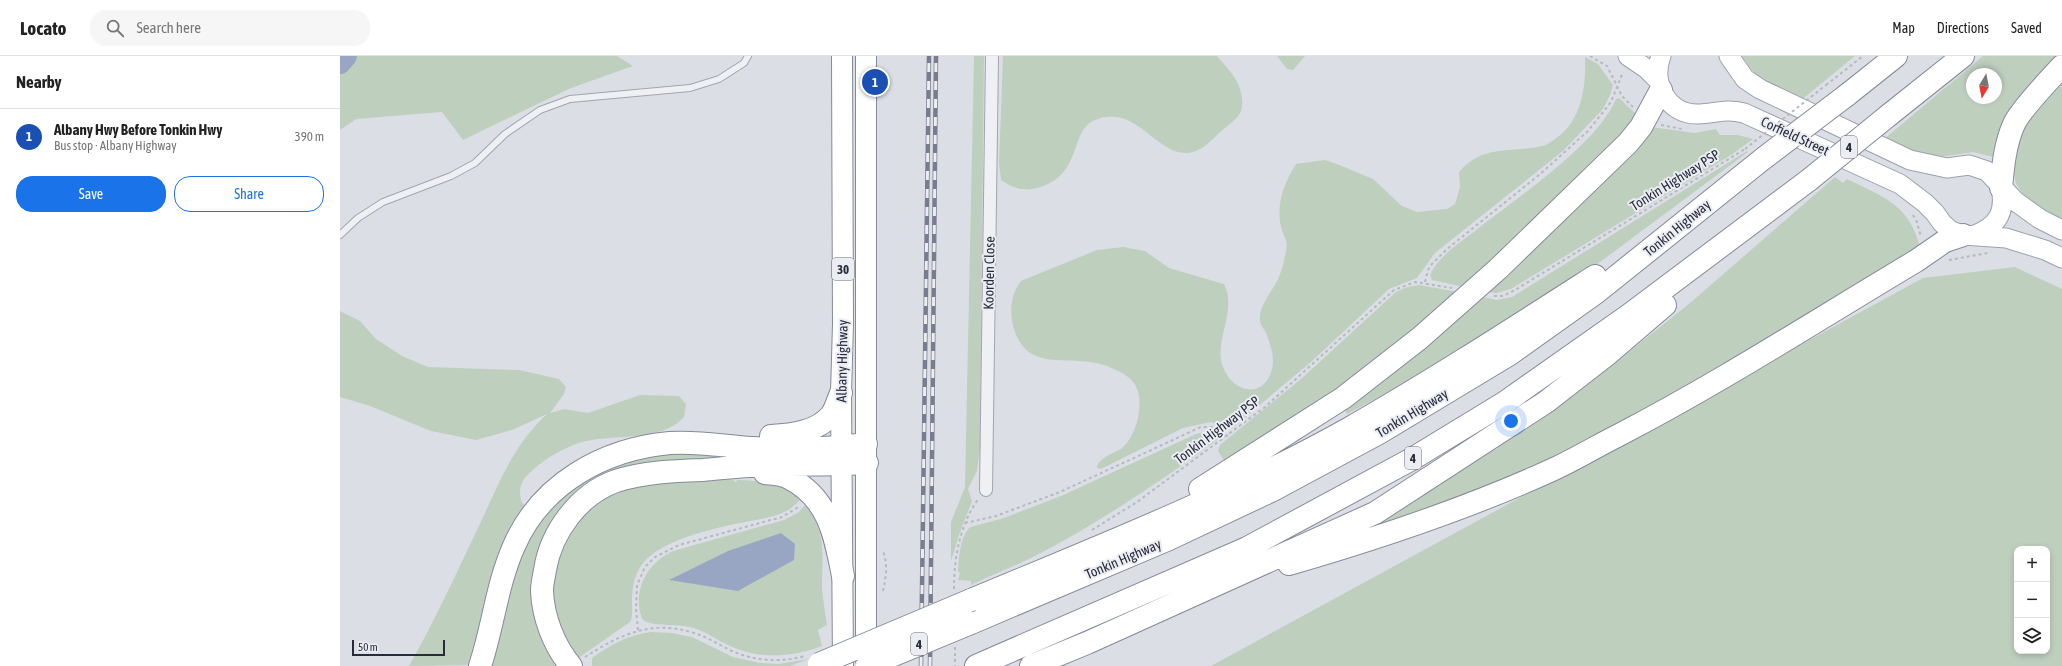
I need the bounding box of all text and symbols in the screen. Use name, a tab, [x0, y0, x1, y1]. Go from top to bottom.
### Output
search box	[90, 10, 370, 46]
text: Locato	[20, 17, 66, 39]
icon: search	[104, 17, 126, 39]
text: Search here	[136, 19, 201, 36]
text: Map	[1892, 20, 1915, 36]
text: Directions	[1937, 20, 1989, 36]
text: Saved	[2011, 20, 2042, 36]
pin: 1	[862, 67, 888, 97]
north arrow	[1966, 68, 2002, 104]
text: Nearby	[16, 72, 62, 92]
street label: Corfield Street	[1758, 113, 1832, 159]
text: Albany Hwy Before Tonkin Hwy	[54, 121, 222, 138]
text: 1	[26, 129, 32, 144]
text: 390 m	[295, 129, 324, 144]
road number: 4	[1841, 136, 1857, 158]
text: Bus stop · Albany Highway	[54, 138, 177, 153]
street label: Tonkin Highway PSP	[1627, 146, 1723, 214]
button: Save	[16, 176, 166, 212]
button: Share	[174, 176, 324, 212]
street label: Tonkin Highway	[1640, 196, 1714, 260]
street label: Koorden Close	[980, 236, 998, 310]
road number: 30	[832, 258, 854, 280]
street label: Albany Highway	[833, 319, 851, 403]
street label: Tonkin Highway	[1373, 385, 1451, 441]
street label: Tonkin Highway PSP	[1171, 393, 1263, 467]
your location	[1501, 411, 1521, 431]
road number: 4	[1405, 447, 1421, 469]
street label: Tonkin Highway	[1083, 536, 1164, 582]
map controls	[2014, 546, 2050, 654]
button: +	[2014, 546, 2050, 582]
button: −	[2014, 582, 2050, 618]
button: layers	[2014, 618, 2050, 654]
road number: 4	[911, 633, 927, 655]
scale bar	[352, 638, 445, 657]
text: 50 m	[358, 641, 378, 653]

